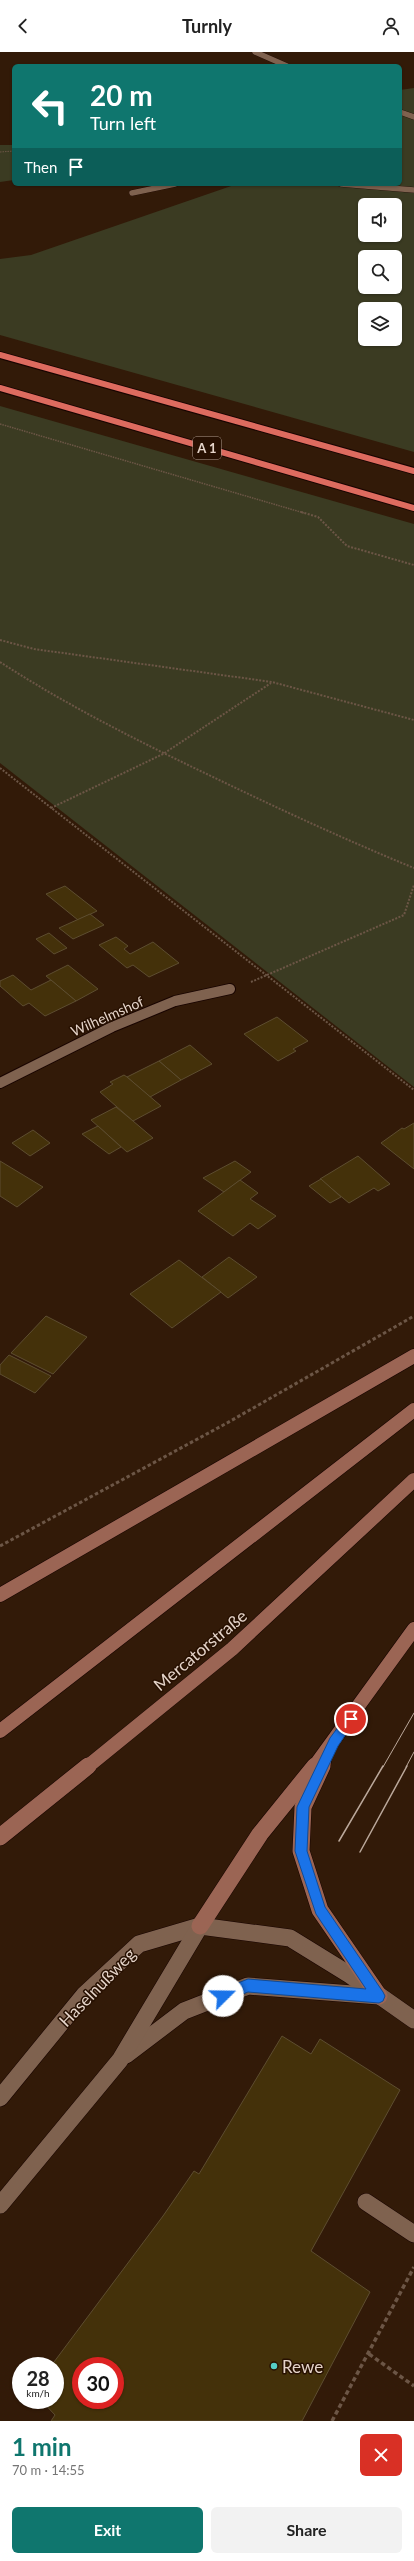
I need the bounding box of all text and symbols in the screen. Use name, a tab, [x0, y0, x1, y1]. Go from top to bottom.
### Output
icon: back	[12, 15, 34, 37]
text: Turnly	[182, 15, 232, 37]
icon: person	[380, 15, 402, 37]
text: 20 m	[90, 78, 153, 112]
icon: left	[24, 80, 76, 132]
text: Turn left	[90, 112, 156, 134]
icon: arrive	[65, 156, 87, 178]
text: Then	[24, 158, 57, 176]
map controls	[358, 198, 402, 346]
button: sound	[358, 198, 402, 242]
button: search	[358, 250, 402, 294]
button: layers	[358, 302, 402, 346]
road number: A 1	[193, 437, 221, 459]
street label: Wilhelmshof	[68, 992, 146, 1040]
street label: Mercatorstraße	[149, 1605, 251, 1695]
pin	[334, 1702, 368, 1736]
icon: arrive	[340, 1708, 362, 1730]
street label: Haselnußweg	[54, 1943, 140, 2031]
position arrow	[202, 1975, 244, 2017]
place label: Rewe	[282, 2356, 323, 2377]
speed limit sign: 30	[72, 2357, 124, 2409]
marker: Rewe	[269, 2361, 279, 2371]
text: 28	[26, 2366, 50, 2390]
text: km/h	[26, 2387, 50, 2399]
text: 1 min	[12, 2432, 72, 2461]
button: close	[360, 2434, 402, 2476]
text: 70 m · 14:55	[12, 2462, 85, 2478]
button: Exit	[12, 2507, 203, 2553]
button: Share	[211, 2507, 402, 2553]

